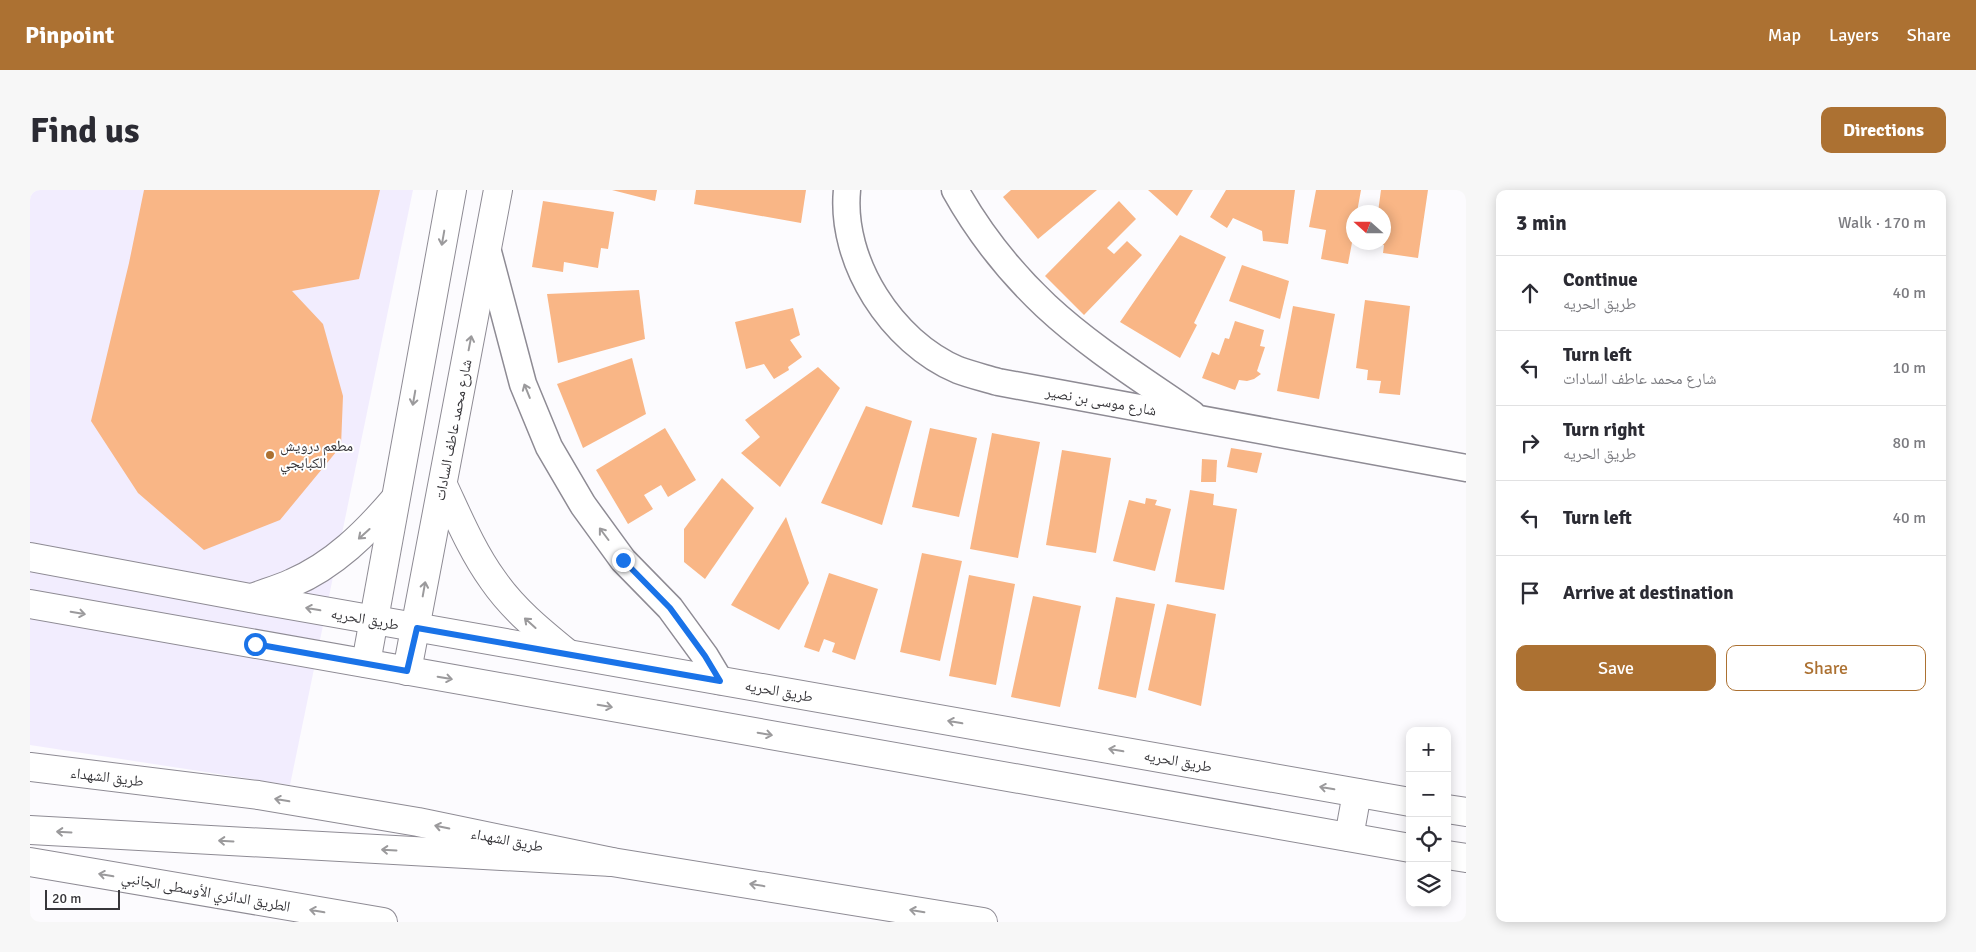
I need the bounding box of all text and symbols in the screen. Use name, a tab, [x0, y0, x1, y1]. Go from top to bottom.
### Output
text: Pinpoint	[25, 20, 114, 50]
text: Map	[1768, 24, 1801, 46]
text: Layers	[1829, 24, 1879, 46]
text: Share	[1907, 24, 1951, 46]
button: Directions	[1821, 107, 1946, 153]
text: Find us	[30, 109, 140, 152]
north arrow	[1346, 205, 1391, 250]
text: 3 min	[1516, 210, 1567, 236]
text: Walk · 170 m	[1838, 213, 1926, 233]
one-way arrow	[438, 230, 448, 246]
text: Continue	[1563, 268, 1638, 292]
icon: ahead	[1516, 279, 1544, 307]
text: 40 m	[1892, 283, 1926, 303]
text: طريق الحريه	[1563, 294, 1636, 314]
one-way arrow	[465, 335, 475, 351]
text: Turn left	[1563, 343, 1632, 367]
icon: left	[1516, 354, 1544, 382]
street label: شارع محمد عاطف السادات	[430, 358, 477, 503]
text: 10 m	[1892, 358, 1926, 378]
text: شارع محمد عاطف السادات	[1563, 369, 1717, 389]
street label: شارع موسى بن نصير	[1043, 382, 1158, 421]
one-way arrow	[521, 384, 530, 399]
one-way arrow	[409, 389, 419, 405]
text: Turn right	[1563, 418, 1645, 442]
icon: right	[1516, 429, 1544, 457]
text: 80 m	[1892, 433, 1926, 453]
place label: مطعم درويش الكبابجي	[280, 437, 353, 475]
text: طريق الحريه	[1563, 444, 1636, 464]
marker: مطعم درويش الكبابجي	[264, 449, 276, 461]
icon: left	[1516, 504, 1544, 532]
text: Turn left	[1563, 506, 1632, 530]
text: 40 m	[1892, 508, 1926, 528]
one-way arrow	[599, 527, 609, 541]
one-way arrow	[357, 528, 370, 540]
route end	[612, 549, 635, 572]
icon: arrive	[1516, 579, 1544, 607]
one-way arrow	[420, 581, 429, 597]
text: Arrive at destination	[1563, 581, 1734, 605]
one-way arrow	[305, 604, 321, 614]
street label: طريق الحريه	[329, 604, 401, 635]
one-way arrow	[70, 608, 86, 618]
one-way arrow	[524, 617, 537, 629]
route start	[244, 633, 267, 656]
button: Save	[1516, 645, 1716, 691]
button: Share	[1726, 645, 1926, 691]
one-way arrow	[436, 673, 452, 683]
street label: طريق الحريه	[743, 676, 815, 707]
one-way arrow	[596, 701, 612, 711]
one-way arrow	[948, 717, 964, 727]
map controls	[1406, 727, 1451, 907]
button: +	[1406, 727, 1451, 772]
one-way arrow	[756, 729, 772, 739]
one-way arrow	[1108, 745, 1124, 755]
street label: طريق الحريه	[1142, 746, 1214, 777]
street label: طريق الشهداء	[69, 764, 145, 791]
button: −	[1406, 772, 1451, 817]
one-way arrow	[1320, 782, 1336, 792]
one-way arrow	[274, 794, 290, 804]
button: locate	[1406, 817, 1451, 862]
one-way arrow	[435, 822, 451, 832]
street label: طريق الشهداء	[469, 824, 545, 857]
one-way arrow	[56, 828, 72, 837]
one-way arrow	[219, 836, 235, 845]
one-way arrow	[381, 845, 397, 854]
button: layers	[1406, 862, 1451, 907]
street label: الطريق الدائري الأوسطى الجانبي	[120, 868, 292, 918]
one-way arrow	[98, 869, 114, 879]
one-way arrow	[749, 880, 765, 890]
scale bar	[45, 887, 120, 910]
text: 20 m	[52, 890, 81, 907]
one-way arrow	[310, 905, 326, 915]
one-way arrow	[910, 906, 926, 916]

